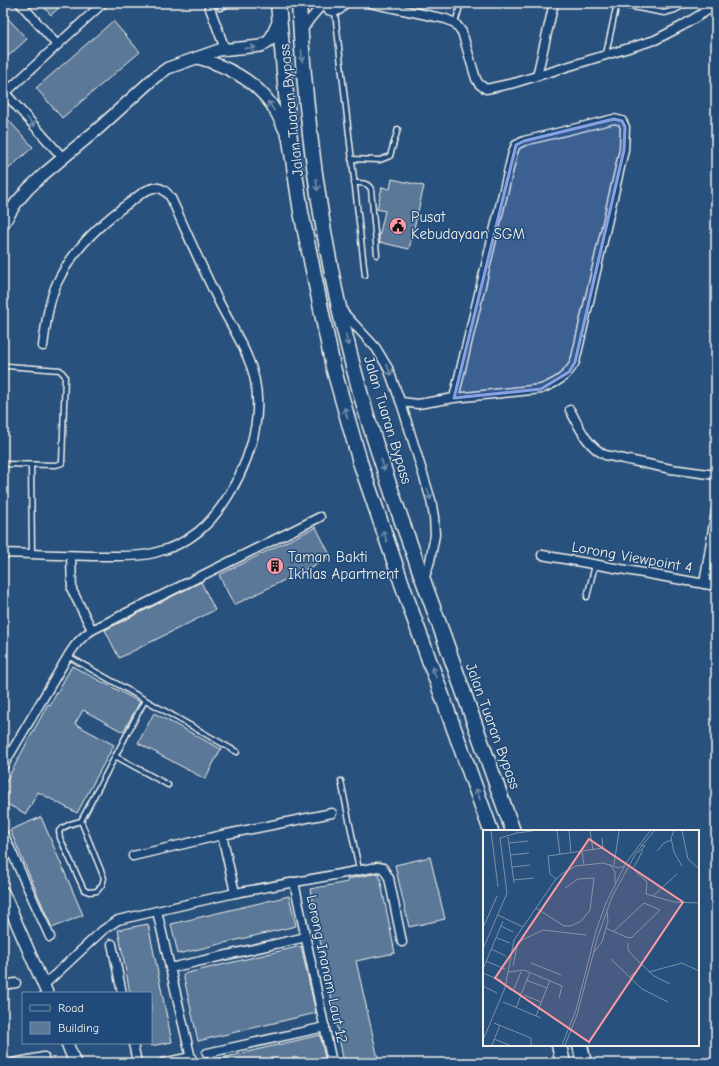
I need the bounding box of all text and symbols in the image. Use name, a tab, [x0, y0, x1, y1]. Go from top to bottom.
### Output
street label: Jalan Tuaran Bypass	[275, 43, 307, 177]
one-way arrow	[243, 44, 256, 51]
one-way arrow	[299, 49, 306, 62]
one-way arrow	[267, 101, 275, 112]
one-way arrow	[26, 117, 36, 127]
one-way arrow	[313, 178, 321, 191]
place label: Pusat Kebudayaan SGM	[411, 208, 525, 243]
public building icon: Pusat Kebudayaan SGM	[388, 216, 408, 236]
one-way arrow	[344, 333, 351, 346]
street label: Jalan Tuaran Bypass	[360, 354, 416, 486]
one-way arrow	[386, 364, 393, 376]
one-way arrow	[342, 406, 349, 419]
one-way arrow	[380, 458, 387, 471]
one-way arrow	[426, 487, 433, 500]
one-way arrow	[381, 531, 389, 543]
street label: Lorong Viewpoint 4	[570, 538, 694, 576]
place label: Taman Bakti Ikhlas Apartment	[288, 548, 399, 583]
building icon: Taman Bakti Ikhlas Apartment	[265, 556, 285, 576]
street label: Jalan Tuaran Bypass	[462, 660, 524, 792]
one-way arrow	[430, 666, 438, 678]
one-way arrow	[474, 788, 481, 801]
inset map	[483, 830, 699, 1046]
street label: Lorong Inanam Laut 12	[302, 893, 352, 1045]
legend	[22, 992, 152, 1044]
text: Road	[58, 1001, 84, 1015]
text: Building	[58, 1021, 99, 1035]

